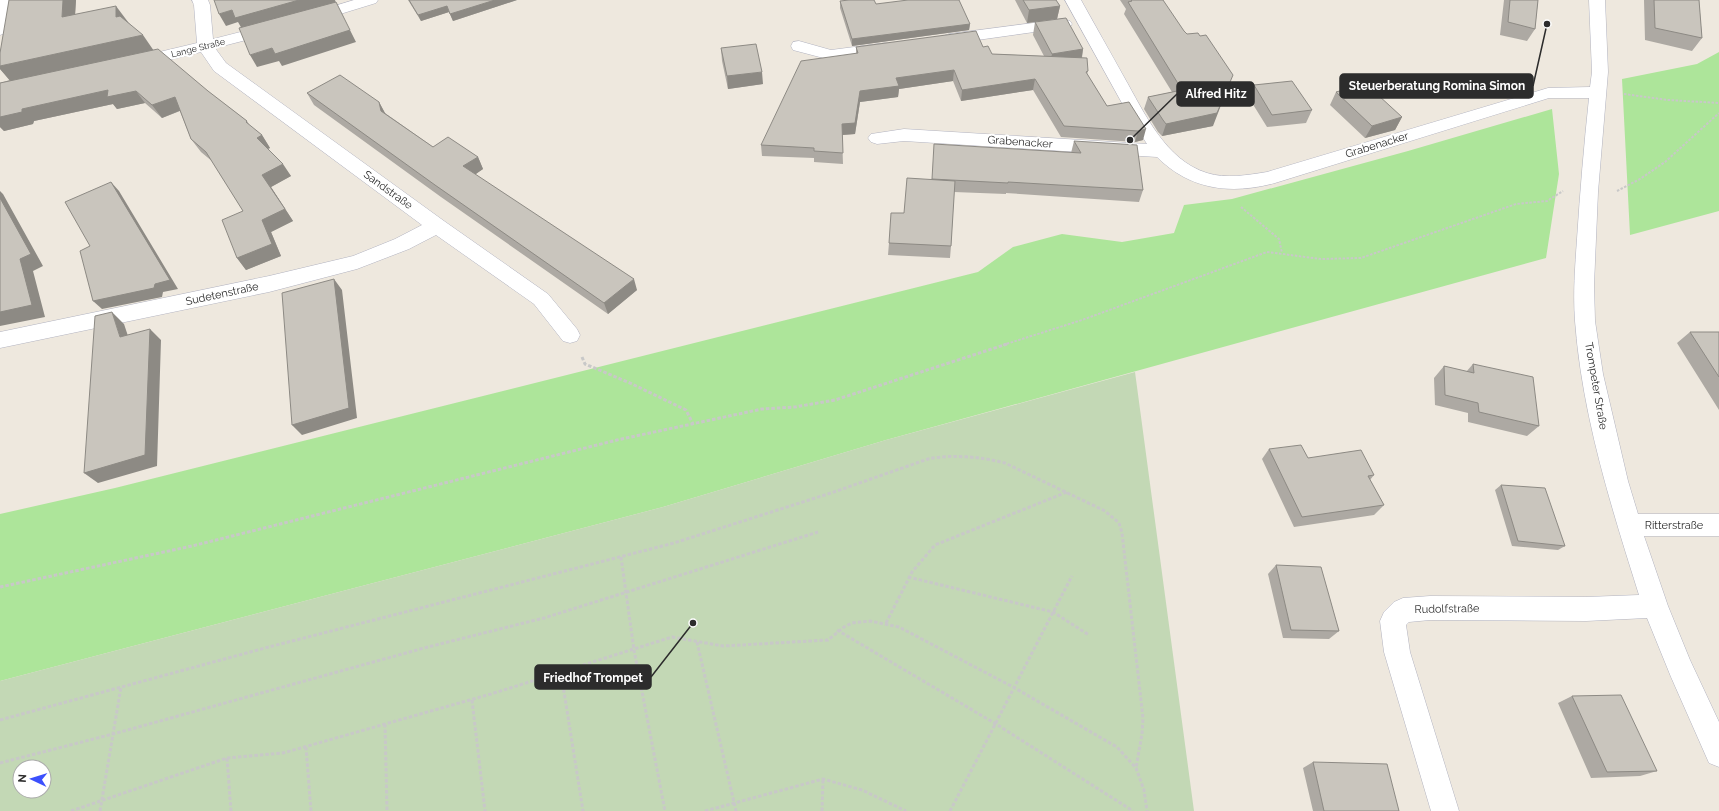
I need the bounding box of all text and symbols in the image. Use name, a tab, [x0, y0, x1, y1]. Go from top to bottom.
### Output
street label: Lange Straße	[170, 36, 227, 60]
callout: Steuerberatung Romina Simon	[1340, 74, 1533, 98]
text: Steuerberatung Romina Simon	[1349, 79, 1525, 93]
callout: Alfred Hitz	[1177, 82, 1254, 106]
text: Alfred Hitz	[1185, 87, 1247, 101]
street label: Grabenacker	[1344, 129, 1410, 161]
street label: Grabenacker	[987, 133, 1053, 151]
street label: Sandstraße	[361, 168, 415, 212]
street label: Sudetenstraße	[184, 280, 260, 308]
street label: Trompeter Straße	[1582, 341, 1610, 431]
street label: Ritterstraße	[1645, 519, 1704, 532]
street label: Rudolfstraße	[1414, 602, 1480, 616]
callout: Friedhof Trompet	[535, 665, 651, 689]
text: Friedhof Trompet	[543, 671, 643, 685]
north arrow	[12, 759, 52, 799]
text: N	[16, 774, 29, 783]

